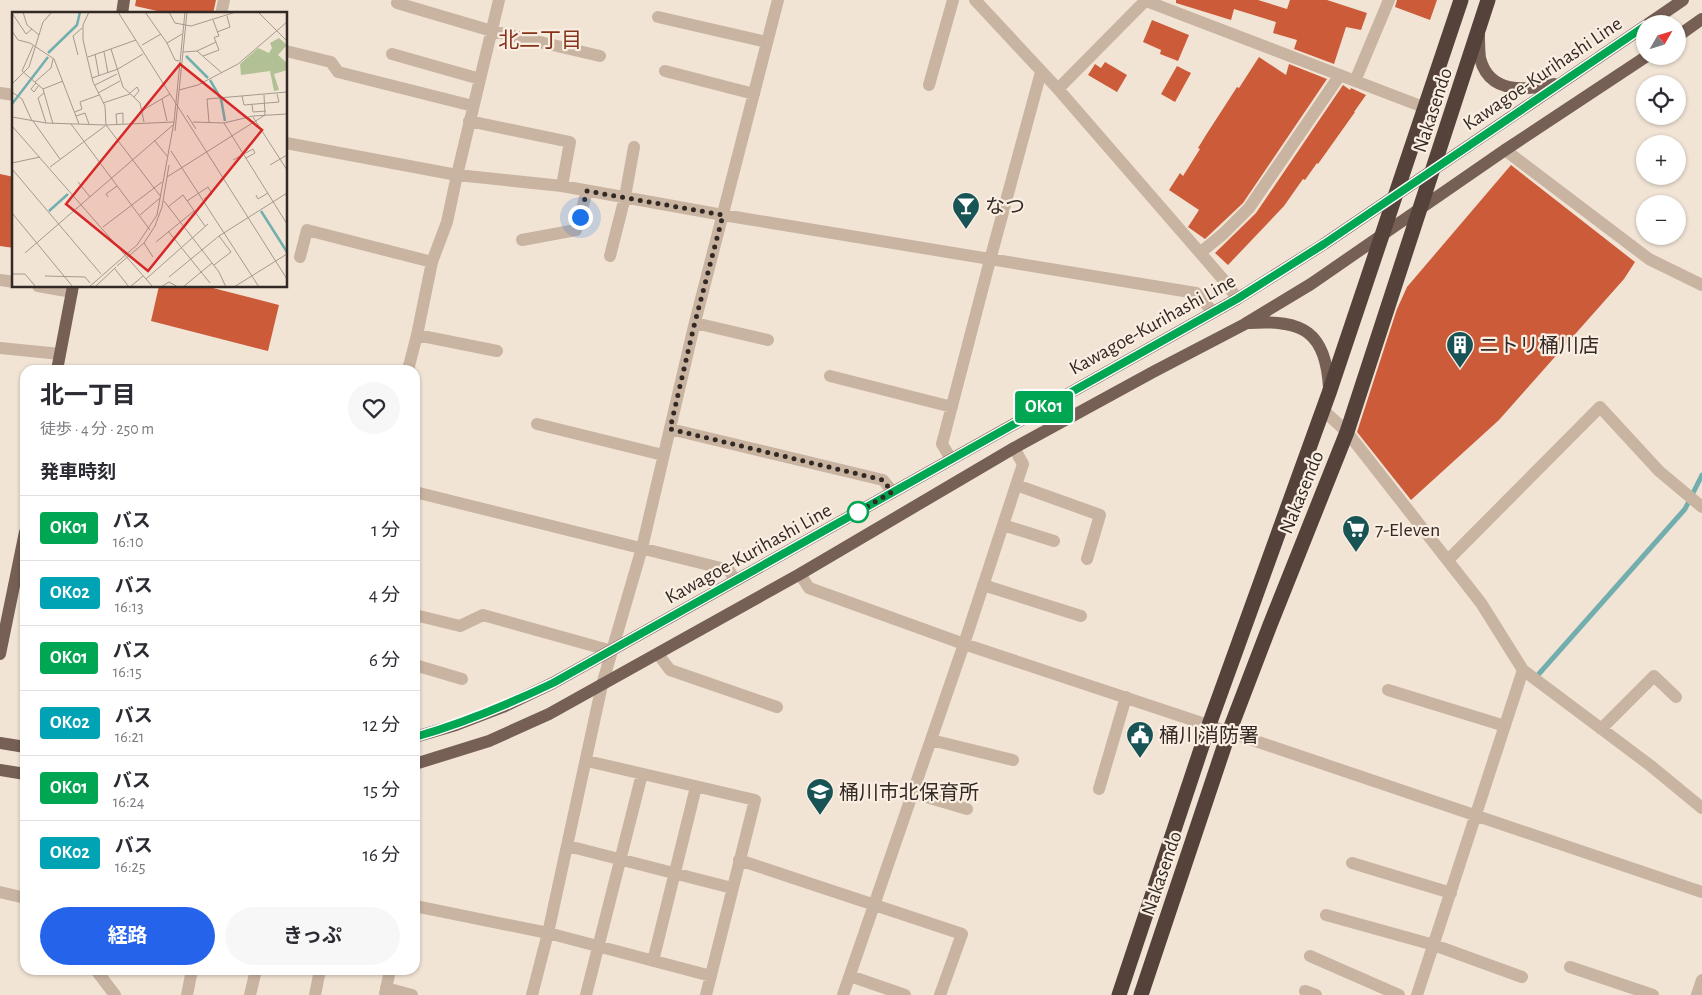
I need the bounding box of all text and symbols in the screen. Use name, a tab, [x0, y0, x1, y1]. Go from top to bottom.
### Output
inset map	[12, 12, 288, 288]
street label: Kawagoe-Kurihashi Line	[1460, 13, 1626, 134]
north arrow	[1636, 15, 1686, 65]
map controls	[1636, 15, 1686, 245]
district label: 北二丁目	[498, 29, 582, 51]
street label: Nakasendo	[1410, 66, 1456, 155]
button: locate	[1636, 75, 1686, 125]
button: +	[1636, 135, 1686, 185]
bar icon: なつ	[951, 191, 981, 230]
button: −	[1636, 195, 1686, 245]
place label: なつ	[985, 196, 1025, 217]
your location	[568, 205, 593, 230]
street label: Kawagoe-Kurihashi Line	[1066, 271, 1239, 379]
building icon: ニトリ桶川店	[1445, 330, 1475, 369]
place label: ニトリ桶川店	[1479, 335, 1599, 356]
button: heart	[348, 382, 400, 434]
text: 北一丁目	[40, 384, 136, 408]
line badge: OK01	[1009, 391, 1079, 423]
text: OK01	[1025, 398, 1063, 416]
text: 徒歩 · 4 分 · 250 m	[40, 421, 154, 437]
street label: Nakasendo	[1276, 448, 1328, 537]
text: 発車時刻	[40, 463, 116, 482]
street label: Kawagoe-Kurihashi Line	[662, 500, 835, 608]
unlabelled marker	[847, 501, 869, 523]
text: バス	[113, 512, 151, 531]
supermarket icon: 7-Eleven	[1341, 514, 1371, 553]
text: OK01	[50, 519, 88, 537]
place label: 7-Eleven	[1375, 520, 1440, 540]
text: 1 分	[371, 521, 400, 540]
text: 16:10	[113, 534, 144, 550]
text: バス	[115, 577, 153, 596]
text: OK02	[50, 584, 90, 602]
text: 4 分	[369, 586, 400, 605]
text: 16:13	[115, 599, 144, 615]
text: バス	[113, 642, 151, 661]
text: OK01	[50, 649, 88, 667]
text: 6 分	[369, 651, 400, 670]
text: 16:15	[113, 664, 142, 680]
text: バス	[115, 707, 153, 726]
text: OK02	[50, 714, 90, 732]
text: 12 分	[363, 716, 400, 735]
public building icon: 桶川消防署	[1125, 720, 1155, 759]
place label: 桶川消防署	[1159, 725, 1259, 746]
text: 16:21	[115, 729, 144, 745]
text: バス	[113, 772, 151, 791]
school or university icon: 桶川市北保育所	[805, 777, 835, 816]
text: OK01	[50, 779, 88, 797]
text: 15 分	[363, 781, 400, 800]
place label: 桶川市北保育所	[839, 782, 979, 803]
text: 16:24	[113, 794, 145, 810]
street label: Nakasendo	[1138, 829, 1186, 918]
text: バス	[115, 837, 153, 856]
text: OK02	[50, 844, 90, 862]
text: 16 分	[362, 846, 400, 865]
text: 16:25	[115, 859, 146, 875]
button: 経路	[40, 907, 215, 965]
button: きっぷ	[225, 907, 400, 965]

